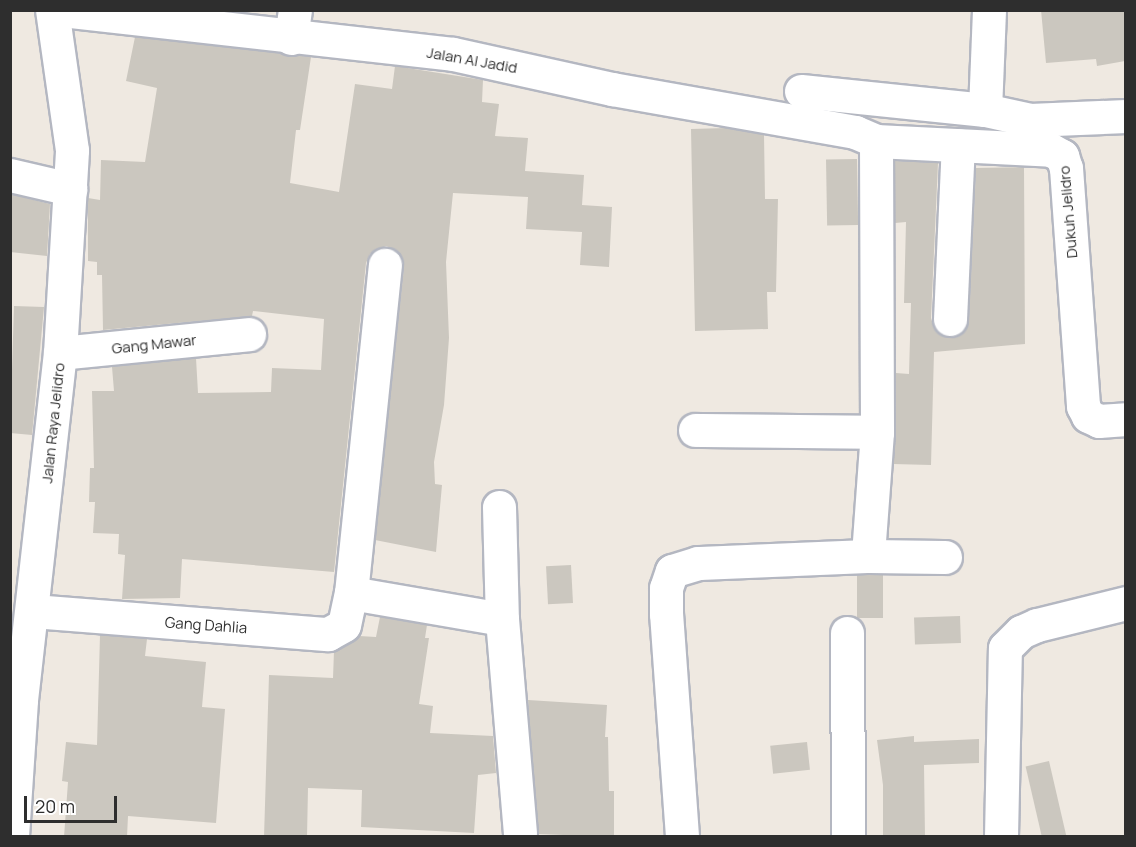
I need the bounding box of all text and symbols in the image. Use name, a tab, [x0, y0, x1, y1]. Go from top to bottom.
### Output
street label: Jalan Al Jadid	[425, 43, 519, 77]
street label: Dukuh Jelidro	[1055, 165, 1081, 259]
street label: Gang Mawar	[111, 331, 197, 357]
street label: Jalan Raya Jelidro	[38, 362, 68, 484]
street label: Gang Dahlia	[164, 613, 248, 637]
scale bar	[27, 784, 120, 822]
text: 20 m	[35, 794, 75, 818]

